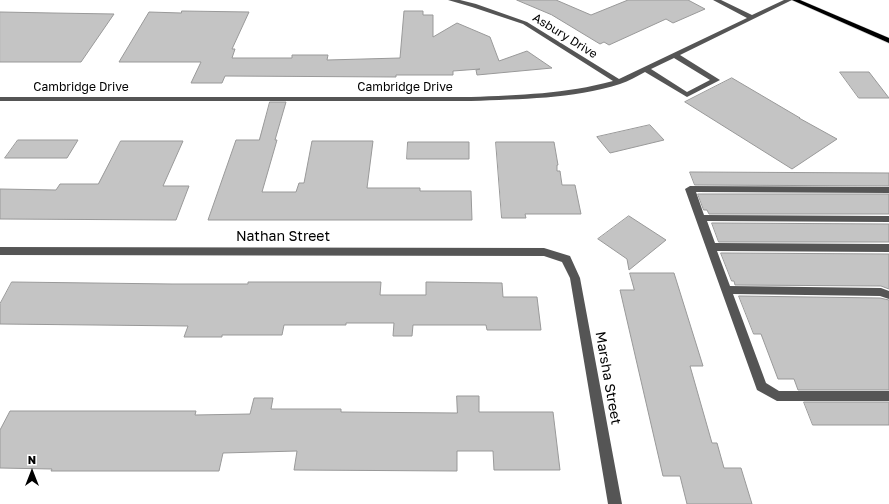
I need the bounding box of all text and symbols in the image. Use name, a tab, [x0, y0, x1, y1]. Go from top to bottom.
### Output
street label: Asbury Drive	[530, 10, 600, 62]
street label: Cambridge Drive	[33, 80, 129, 94]
street label: Cambridge Drive	[357, 80, 453, 94]
street label: Nathan Street	[236, 229, 330, 245]
street label: Marsha Street	[592, 330, 624, 426]
north arrow	[12, 452, 52, 492]
text: N	[28, 453, 36, 466]

